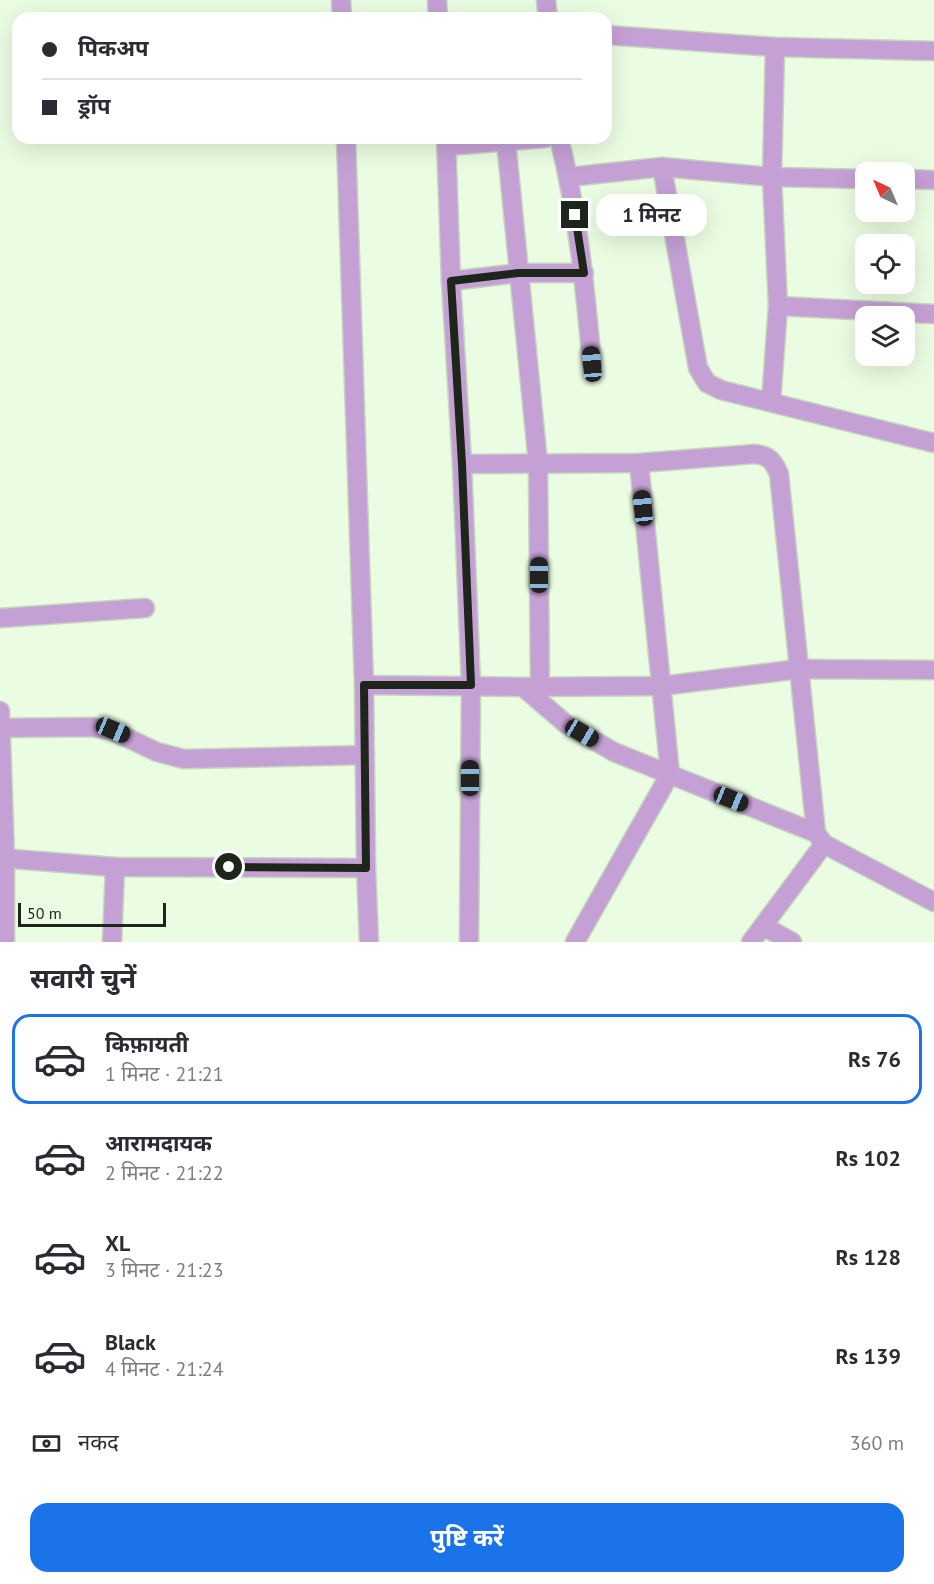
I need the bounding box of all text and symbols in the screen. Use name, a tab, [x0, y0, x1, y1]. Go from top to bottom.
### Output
text: पिकअप	[78, 34, 149, 62]
text: ड्रॉप	[78, 92, 111, 120]
north arrow	[855, 162, 915, 222]
map controls	[855, 162, 915, 366]
callout: 1 मिनट	[596, 194, 707, 236]
route end	[561, 201, 588, 228]
text: 1 मिनट	[622, 202, 681, 228]
button: locate	[855, 234, 915, 294]
button: layers	[855, 306, 915, 366]
car	[581, 345, 603, 383]
car	[632, 489, 654, 527]
car	[530, 557, 548, 593]
car	[93, 715, 133, 745]
car	[562, 716, 602, 750]
car	[461, 760, 479, 796]
car	[711, 784, 751, 814]
route start	[215, 853, 242, 880]
scale bar	[18, 900, 166, 928]
text: 50 m	[27, 903, 62, 923]
text: सवारी चुनें	[30, 961, 136, 995]
text: किफ़ायती	[105, 1030, 189, 1058]
icon: car	[33, 1032, 87, 1086]
text: Rs 76	[848, 1045, 901, 1073]
text: 1 मिनट · 21:21	[105, 1061, 224, 1087]
text: आरामदायक	[105, 1129, 212, 1157]
icon: car	[33, 1131, 87, 1185]
text: Rs 102	[835, 1144, 901, 1172]
text: 2 मिनट · 21:22	[105, 1160, 224, 1186]
text: XL	[105, 1229, 130, 1257]
icon: car	[33, 1230, 87, 1284]
text: Rs 128	[835, 1243, 901, 1271]
text: 3 मिनट · 21:23	[105, 1257, 224, 1283]
text: Black	[105, 1328, 156, 1356]
icon: car	[33, 1329, 87, 1383]
text: Rs 139	[835, 1342, 901, 1370]
text: 4 मिनट · 21:24	[105, 1356, 224, 1382]
icon: cash	[30, 1427, 63, 1460]
text: नकद	[78, 1428, 119, 1456]
text: 360 m	[850, 1430, 904, 1456]
button: पुष्टि करें	[30, 1503, 904, 1572]

